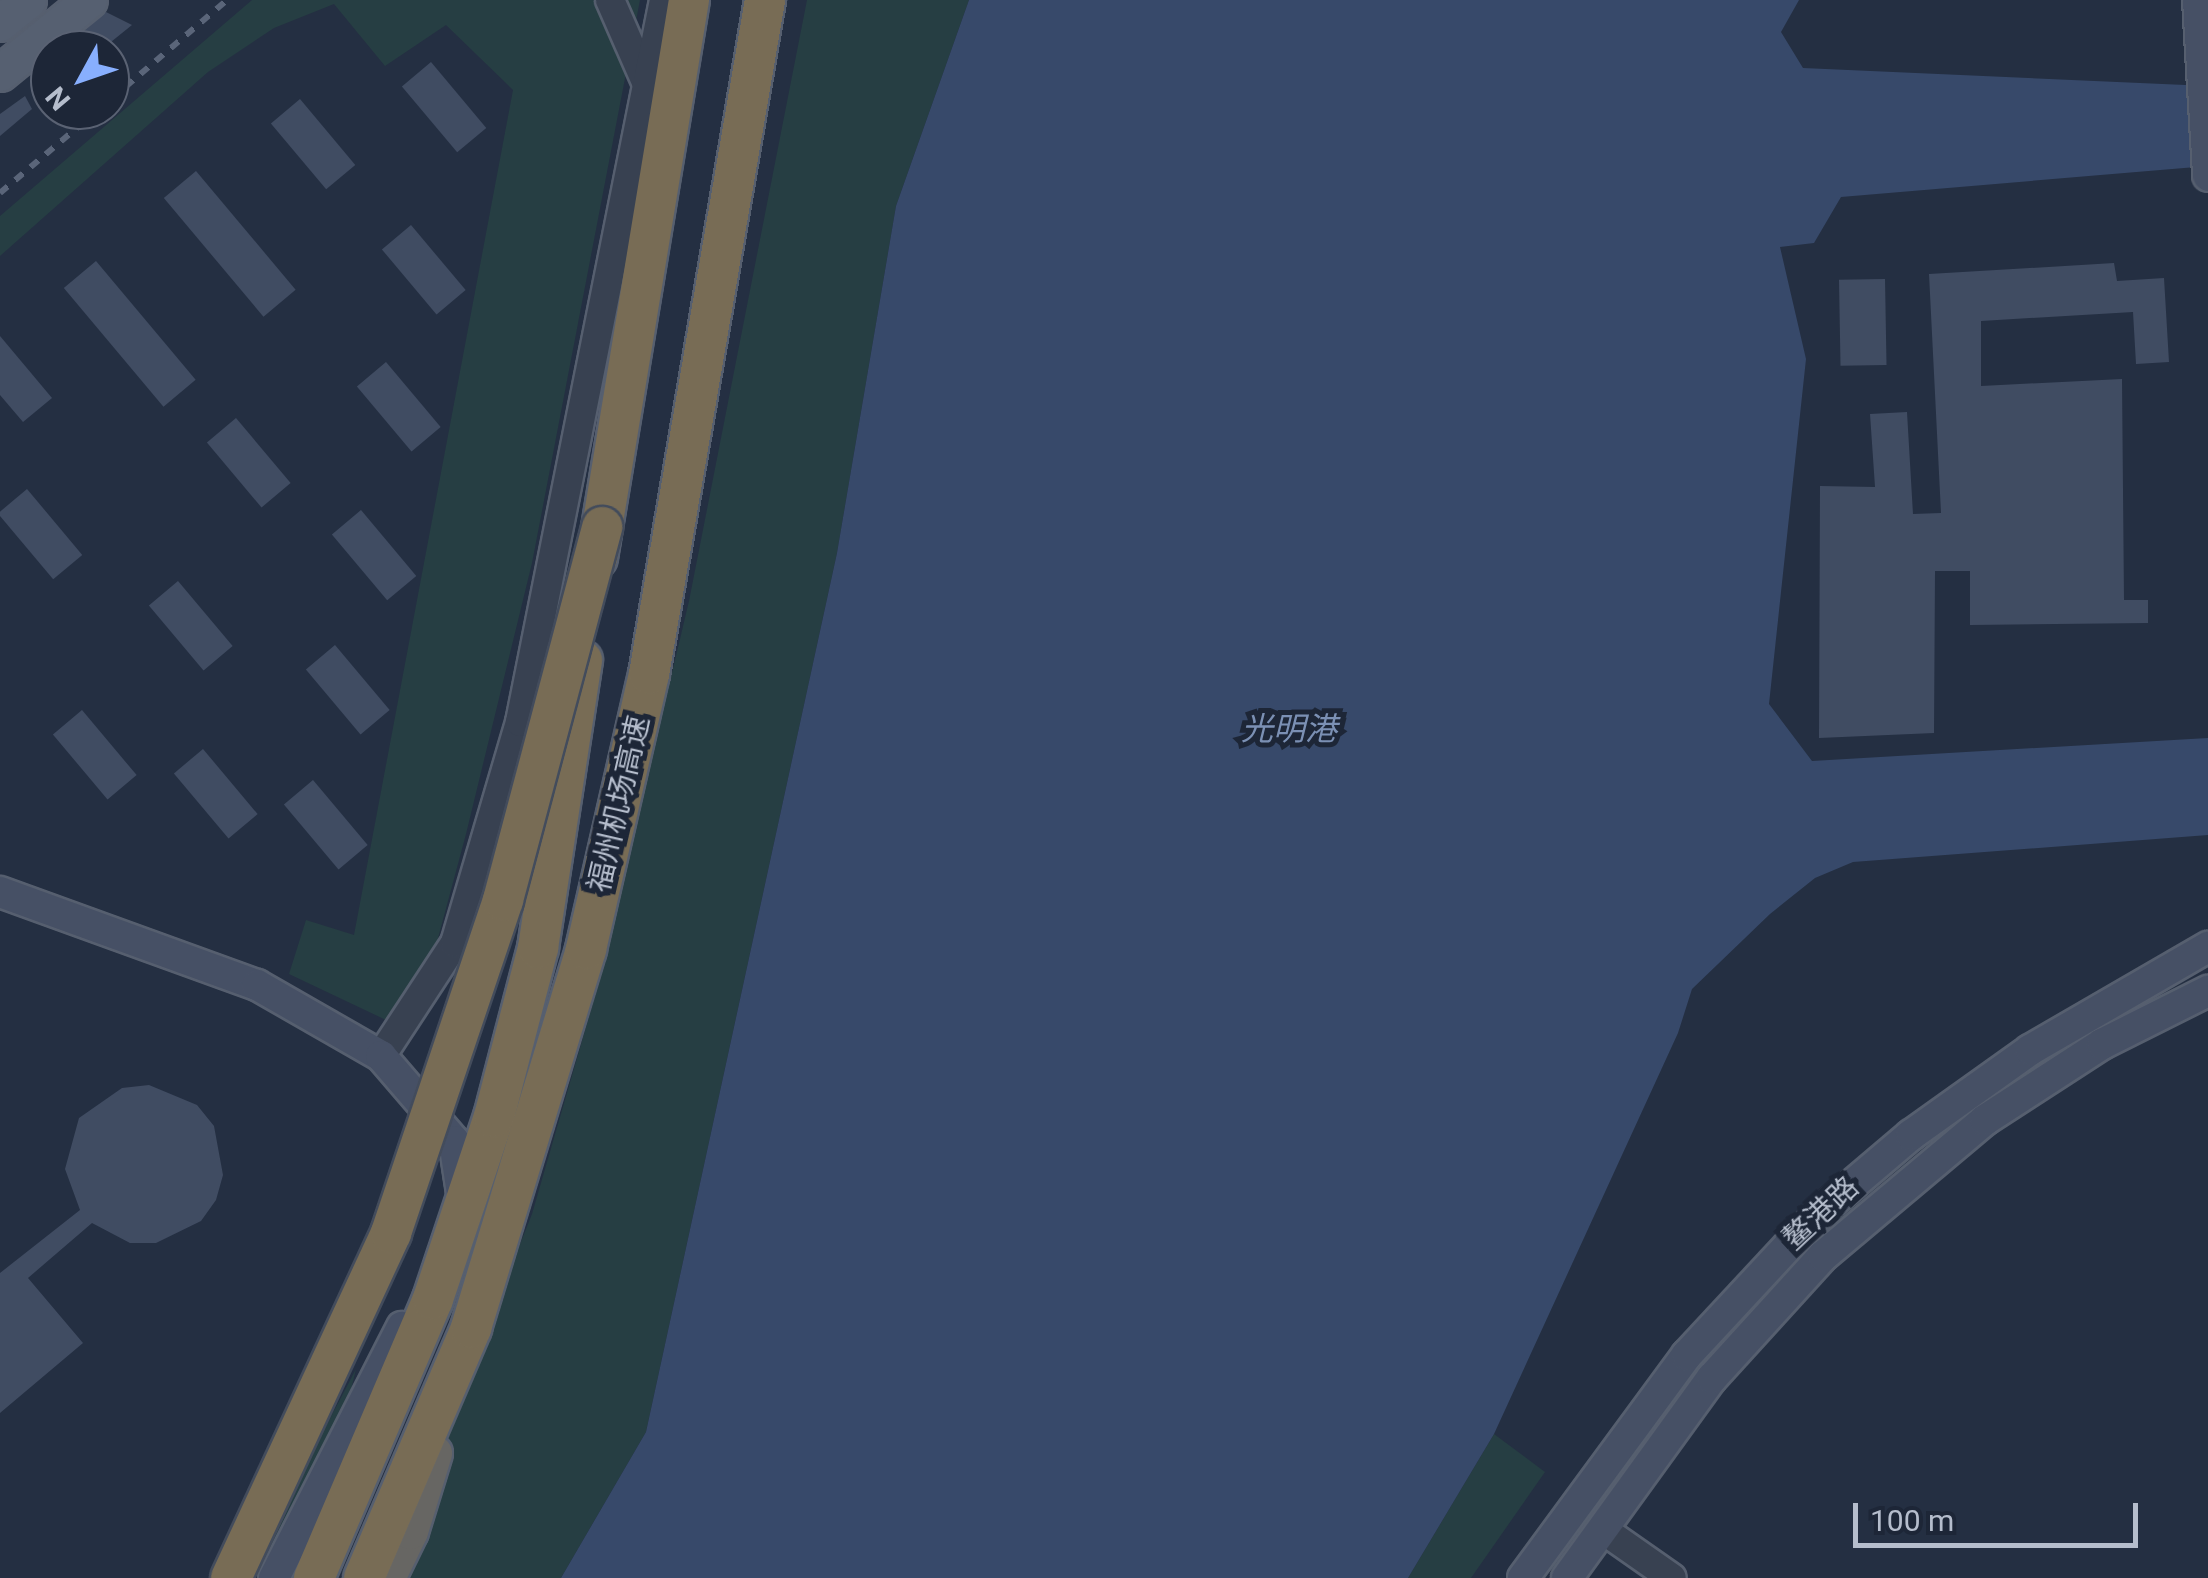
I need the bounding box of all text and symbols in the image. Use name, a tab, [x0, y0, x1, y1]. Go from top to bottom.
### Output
north arrow	[30, 30, 130, 130]
text: N	[39, 80, 77, 117]
water label: 光明港	[1241, 710, 1337, 748]
street label: 福州机场高速	[581, 712, 657, 896]
street label: 鳌港路	[1776, 1169, 1866, 1257]
scale bar	[1858, 1483, 2143, 1545]
text: 100 m	[1870, 1503, 1954, 1538]

